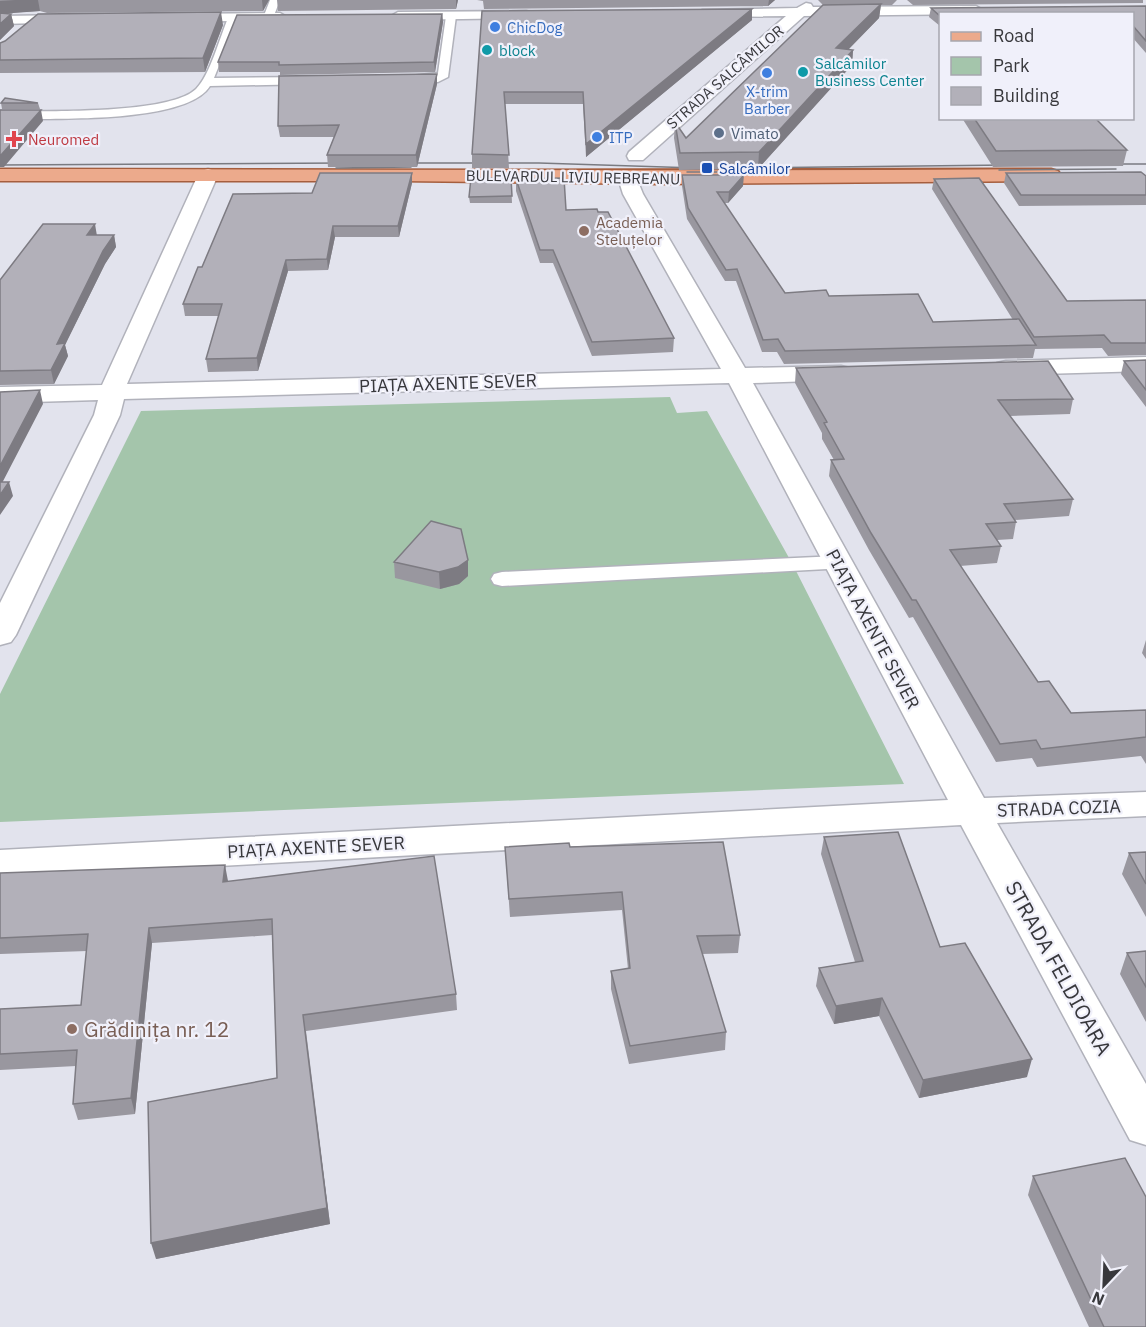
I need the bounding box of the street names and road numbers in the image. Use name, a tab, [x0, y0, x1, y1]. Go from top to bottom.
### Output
street label: STRADA SALCÂMILOR	[662, 21, 788, 133]
street label: BULEVARDUL LIVIU REBREANU	[466, 166, 680, 188]
street label: PIAȚA AXENTE SEVER	[359, 368, 537, 398]
street label: PIAȚA AXENTE SEVER	[821, 545, 925, 713]
street label: STRADA COZIA	[997, 794, 1122, 822]
street label: PIAȚA AXENTE SEVER	[226, 831, 406, 863]
street label: STRADA FELDIOARA	[999, 876, 1119, 1060]

